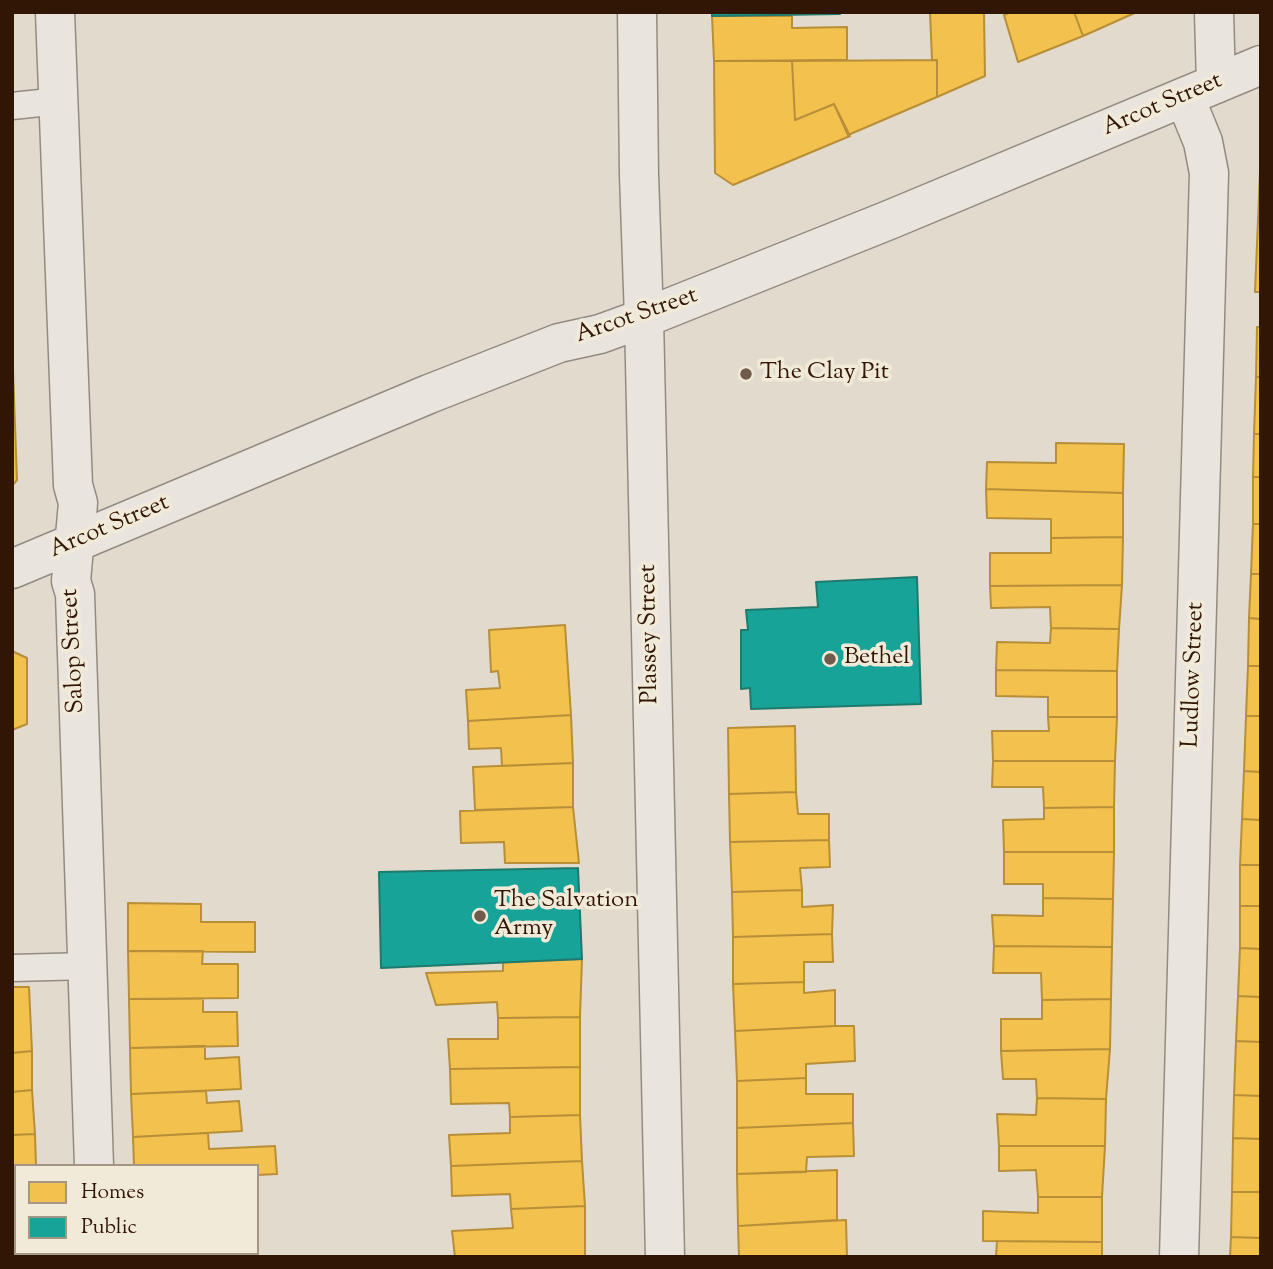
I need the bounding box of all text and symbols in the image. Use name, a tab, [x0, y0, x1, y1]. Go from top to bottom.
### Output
street label: Arcot Street	[1099, 68, 1227, 144]
street label: Arcot Street	[572, 283, 702, 351]
place label: The Clay Pit	[760, 360, 889, 388]
marker: The Clay Pit	[738, 366, 754, 382]
street label: Arcot Street	[46, 490, 174, 566]
street label: Plassey Street	[635, 564, 667, 704]
street label: Salop Street	[57, 588, 93, 714]
street label: Ludlow Street	[1178, 602, 1212, 748]
place label: Bethel	[844, 645, 910, 673]
marker: Bethel	[822, 651, 838, 667]
place label: The Salvation Army	[494, 888, 638, 944]
marker: The Salvation Army	[472, 908, 488, 924]
legend	[14, 1164, 259, 1255]
text: Homes	[81, 1178, 144, 1208]
text: Public	[81, 1213, 137, 1243]

